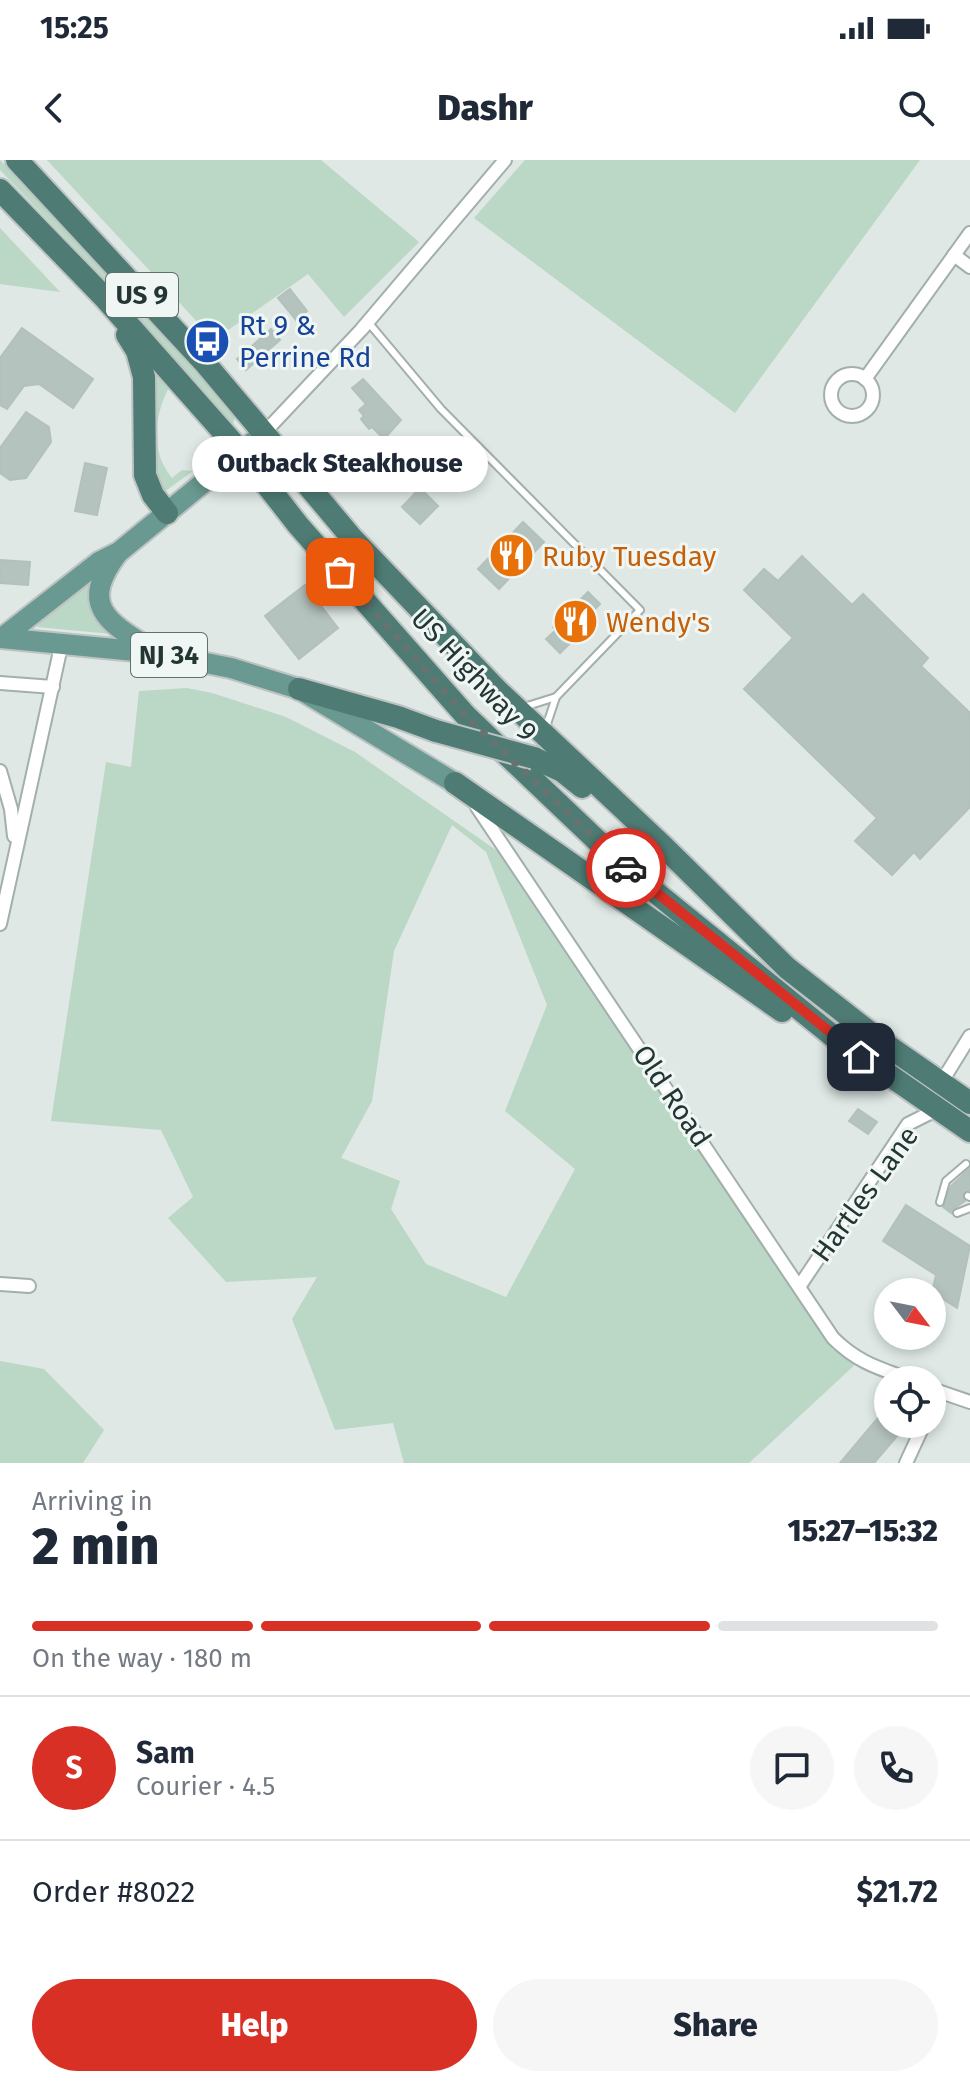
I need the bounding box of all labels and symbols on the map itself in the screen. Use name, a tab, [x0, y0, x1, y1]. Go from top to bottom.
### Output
road number: US 9	[106, 273, 178, 317]
place label: Rt 9 & Perrine Rd	[239, 309, 372, 374]
bus stop icon: Rt 9 & Perrine Rd	[184, 317, 232, 365]
callout: Outback Steakhouse	[192, 436, 488, 492]
restaurant icon: Ruby Tuesday	[487, 532, 535, 580]
pin	[306, 538, 374, 606]
place label: Ruby Tuesday	[542, 540, 716, 573]
restaurant icon: Wendy's	[551, 598, 599, 646]
street label: US Highway 9	[404, 602, 544, 748]
place label: Wendy's	[606, 606, 710, 639]
road number: NJ 34	[131, 633, 207, 677]
courier	[586, 828, 666, 908]
pin	[827, 1023, 895, 1091]
street label: Old Road	[626, 1039, 718, 1153]
street label: Hartles Lane	[805, 1120, 925, 1268]
north arrow	[874, 1278, 946, 1350]

